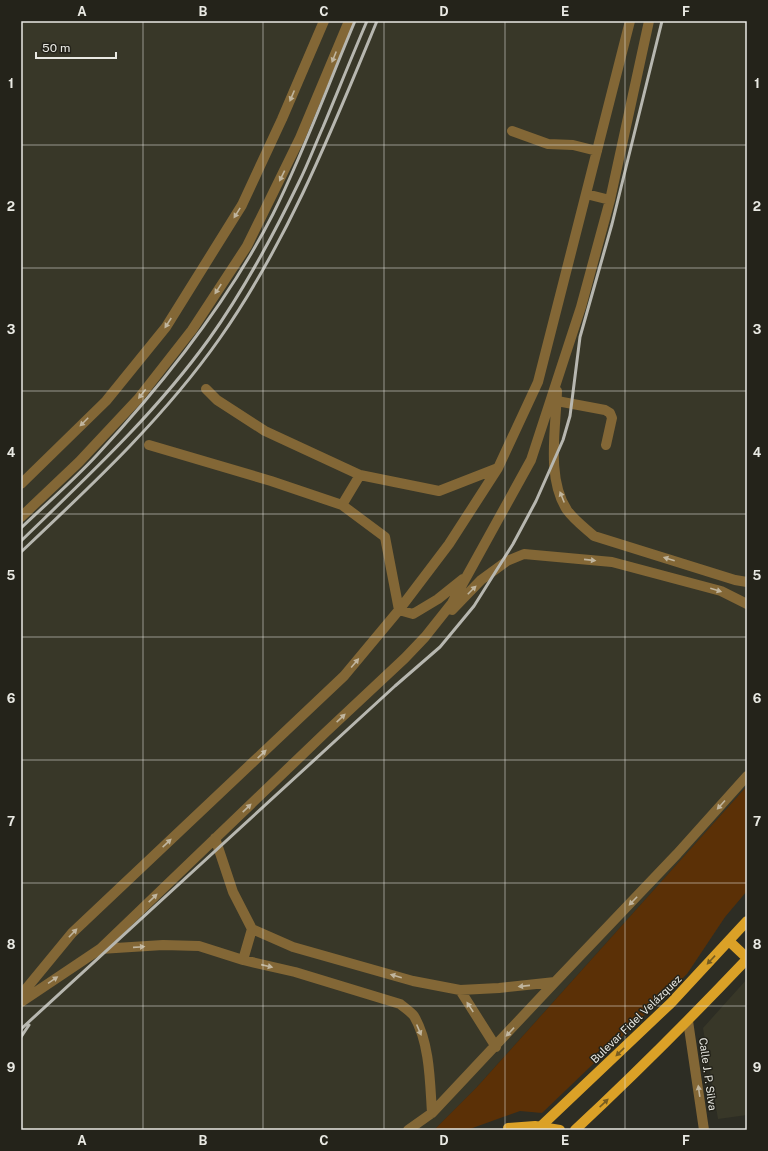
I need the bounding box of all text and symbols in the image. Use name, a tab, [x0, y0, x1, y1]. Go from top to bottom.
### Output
text: A	[77, 4, 87, 19]
text: B	[199, 4, 208, 19]
text: C	[319, 4, 329, 19]
text: D	[439, 4, 449, 19]
text: E	[561, 4, 569, 19]
text: F	[682, 4, 690, 19]
scale bar	[36, 34, 116, 60]
text: 50 m	[42, 41, 70, 55]
one-way arrow	[331, 51, 337, 63]
text: 1	[8, 76, 14, 91]
text: 1	[754, 76, 760, 91]
one-way arrow	[289, 90, 295, 102]
one-way arrow	[279, 170, 285, 182]
text: 2	[7, 199, 15, 214]
text: 2	[753, 199, 761, 214]
one-way arrow	[233, 207, 240, 219]
one-way arrow	[214, 284, 222, 294]
one-way arrow	[164, 318, 172, 328]
text: 3	[7, 322, 16, 337]
text: 3	[753, 322, 762, 337]
one-way arrow	[137, 389, 146, 400]
one-way arrow	[79, 417, 89, 427]
text: 4	[7, 445, 16, 460]
text: 4	[753, 445, 762, 460]
one-way arrow	[558, 491, 564, 503]
one-way arrow	[663, 556, 675, 562]
one-way arrow	[584, 557, 596, 563]
text: 5	[7, 568, 16, 583]
text: 5	[753, 568, 762, 583]
one-way arrow	[467, 585, 477, 595]
one-way arrow	[710, 587, 722, 593]
one-way arrow	[351, 658, 360, 669]
text: 6	[7, 691, 16, 706]
text: 6	[753, 691, 762, 706]
one-way arrow	[336, 713, 346, 723]
one-way arrow	[257, 749, 267, 759]
one-way arrow	[717, 801, 726, 810]
one-way arrow	[242, 803, 252, 813]
text: 7	[7, 814, 15, 829]
text: 7	[753, 814, 761, 829]
one-way arrow	[162, 838, 172, 848]
one-way arrow	[148, 893, 158, 903]
one-way arrow	[628, 896, 638, 906]
one-way arrow	[68, 928, 77, 937]
text: 8	[7, 937, 16, 952]
text: 8	[753, 937, 762, 952]
one-way arrow	[133, 943, 145, 950]
one-way arrow	[707, 955, 716, 965]
one-way arrow	[260, 963, 273, 969]
one-way arrow	[390, 973, 402, 979]
street label: Bulevar Fidel Velázquez	[588, 973, 684, 1065]
one-way arrow	[48, 976, 59, 984]
one-way arrow	[518, 982, 530, 989]
one-way arrow	[467, 1001, 474, 1013]
one-way arrow	[417, 1024, 423, 1036]
one-way arrow	[506, 1027, 515, 1036]
street label: Calle J. P. Silva	[697, 1037, 719, 1111]
one-way arrow	[615, 1047, 625, 1057]
text: 9	[7, 1060, 15, 1075]
text: 9	[753, 1060, 761, 1075]
one-way arrow	[696, 1085, 702, 1097]
one-way arrow	[599, 1099, 609, 1108]
text: A	[77, 1133, 87, 1148]
text: B	[199, 1133, 208, 1148]
text: C	[319, 1133, 329, 1148]
text: D	[439, 1133, 449, 1148]
text: E	[561, 1133, 569, 1148]
text: F	[682, 1133, 690, 1148]

